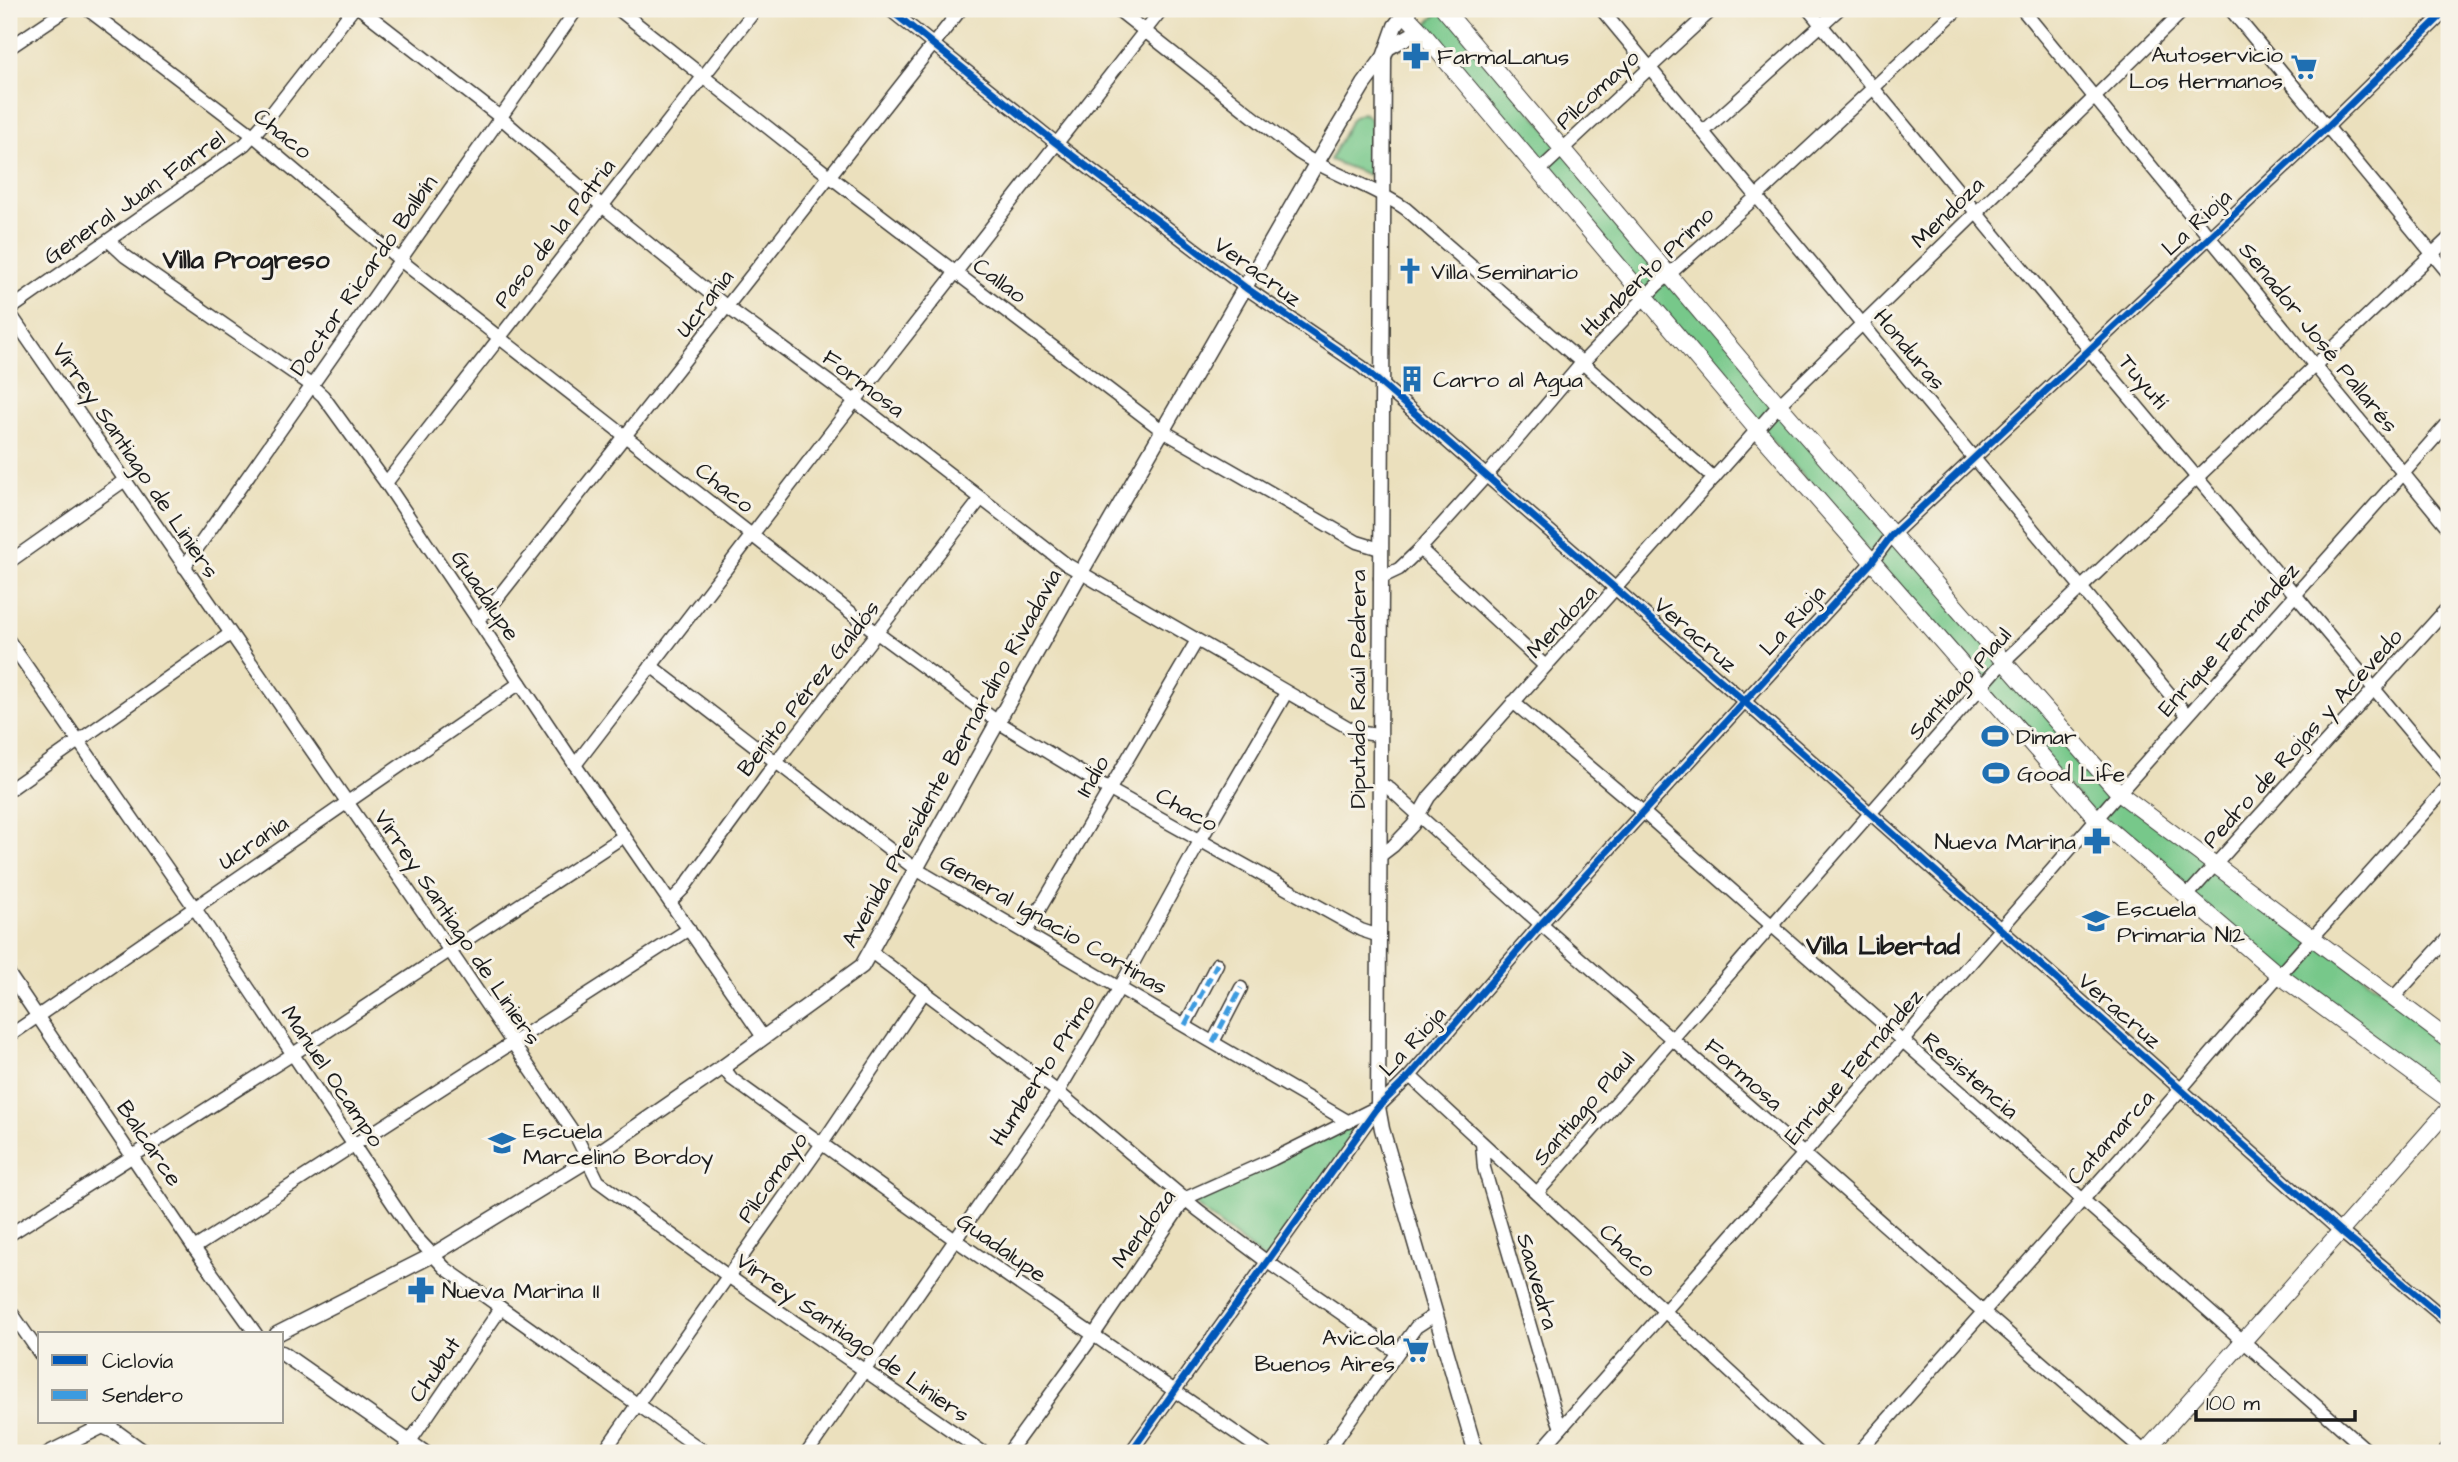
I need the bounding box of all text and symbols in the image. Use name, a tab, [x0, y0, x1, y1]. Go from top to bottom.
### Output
place label: Autoservicio Los Hermanos	[2129, 39, 2283, 97]
pharmacy icon: FarmaLanus	[1401, 41, 1431, 71]
place label: FarmaLanus	[1437, 41, 1569, 73]
street label: Pilcomayo	[1549, 42, 1648, 138]
supermarket icon: Autoservicio Los Hermanos	[2289, 52, 2319, 82]
street label: Chaco	[246, 100, 318, 167]
street label: General Juan Farrel	[37, 123, 232, 273]
street label: Paso de la Patria	[486, 152, 623, 315]
street label: Doctor Ricardo Balbín	[282, 169, 445, 383]
street label: Mendoza	[1904, 169, 1992, 256]
street label: La Rioja	[2155, 182, 2239, 264]
street label: Humberto Primo	[1574, 199, 1722, 344]
street label: Veracruz	[1207, 229, 1308, 315]
street label: Senador José Pallarés	[2231, 235, 2405, 440]
district label: Villa Progreso	[161, 242, 330, 281]
street label: Callao	[966, 250, 1033, 312]
church icon: Villa Seminario	[1395, 256, 1425, 286]
place label: Villa Seminario	[1431, 256, 1578, 288]
street label: Ucrania	[668, 263, 742, 344]
street label: Honduras	[1866, 302, 1953, 397]
street label: Virrey Santiago de Liniers	[43, 336, 226, 586]
street label: Formosa	[816, 342, 911, 426]
street label: Tuyutí	[2110, 347, 2176, 417]
building icon: Carro al Agua	[1397, 364, 1427, 394]
place label: Carro al Agua	[1433, 364, 1583, 397]
street label: Chaco	[688, 455, 761, 521]
street label: Guadalupe	[443, 544, 527, 647]
street label: Enrique Fernández	[2151, 555, 2307, 724]
street label: Avenida Presidente Bernardino Rivadavia	[834, 563, 1070, 954]
street label: Diputado Raúl Pedrera	[1342, 569, 1374, 808]
street label: Mendoza	[1519, 577, 1605, 666]
street label: La Rioja	[1752, 578, 1833, 663]
street label: Veracruz	[1647, 589, 1745, 681]
street label: Benito Pérez Galdós	[730, 594, 888, 783]
street label: Santiago Plaul	[1900, 620, 2020, 748]
street label: Pedro de Rojas y Acevedo	[2195, 622, 2411, 856]
sports icon: Dimar	[1980, 721, 2010, 751]
place label: Dimar	[2016, 721, 2077, 753]
street label: Indio	[1068, 750, 1118, 803]
sports icon: Good Life	[1981, 758, 2011, 788]
place label: Good Life	[2017, 758, 2125, 790]
street label: Chaco	[1150, 780, 1224, 840]
street label: Virrey Santiago de Liniers	[365, 803, 548, 1053]
street label: Ucrania	[212, 807, 295, 878]
place label: Nueva Marina	[1935, 826, 2076, 858]
pharmacy icon: Nueva Marina	[2082, 826, 2112, 856]
street label: General Ignacio Cortinas	[933, 847, 1173, 1004]
place label: Escuela Primaria N12	[2117, 893, 2245, 951]
school or university icon: Escuela Primaria N12	[2081, 906, 2111, 936]
district label: Villa Libertad	[1805, 928, 1961, 964]
street label: Veracruz	[2071, 965, 2169, 1057]
street label: Enrique Fernández	[1777, 981, 1931, 1152]
street label: Humberto Primo	[982, 989, 1104, 1153]
street label: Manuel Ocampo	[273, 999, 391, 1154]
street label: La Rioja	[1372, 999, 1454, 1084]
street label: Resistencia	[1915, 1025, 2026, 1127]
street label: Formosa	[1697, 1031, 1790, 1119]
street label: Santiago Plaul	[1525, 1045, 1643, 1173]
street label: Catamarca	[2060, 1083, 2162, 1192]
street label: Balcarce	[109, 1094, 190, 1193]
place label: Escuela Marcelino Bordoy	[523, 1115, 714, 1174]
street label: Pilcomayo	[730, 1126, 817, 1230]
school or university icon: Escuela Marcelino Bordoy	[487, 1128, 517, 1158]
street label: Mendoza	[1104, 1182, 1184, 1275]
street label: Guadalupe	[950, 1205, 1053, 1291]
street label: Chaco	[1592, 1216, 1663, 1285]
street label: Saavedra	[1508, 1229, 1566, 1333]
street label: Virrey Santiago de Liniers	[729, 1245, 976, 1432]
pharmacy icon: Nueva Marina II	[406, 1275, 436, 1305]
place label: Nueva Marina II	[442, 1275, 600, 1307]
place label: Avicola Buenos Aires	[1254, 1322, 1395, 1380]
street label: Chubut	[401, 1330, 469, 1409]
legend	[38, 1332, 284, 1424]
supermarket icon: Avicola Buenos Aires	[1401, 1335, 1431, 1365]
text: Ciclovía	[102, 1347, 174, 1376]
scale bar	[2196, 1378, 2355, 1422]
text: Sendero	[102, 1381, 183, 1410]
text: 100 m	[2206, 1389, 2261, 1418]

